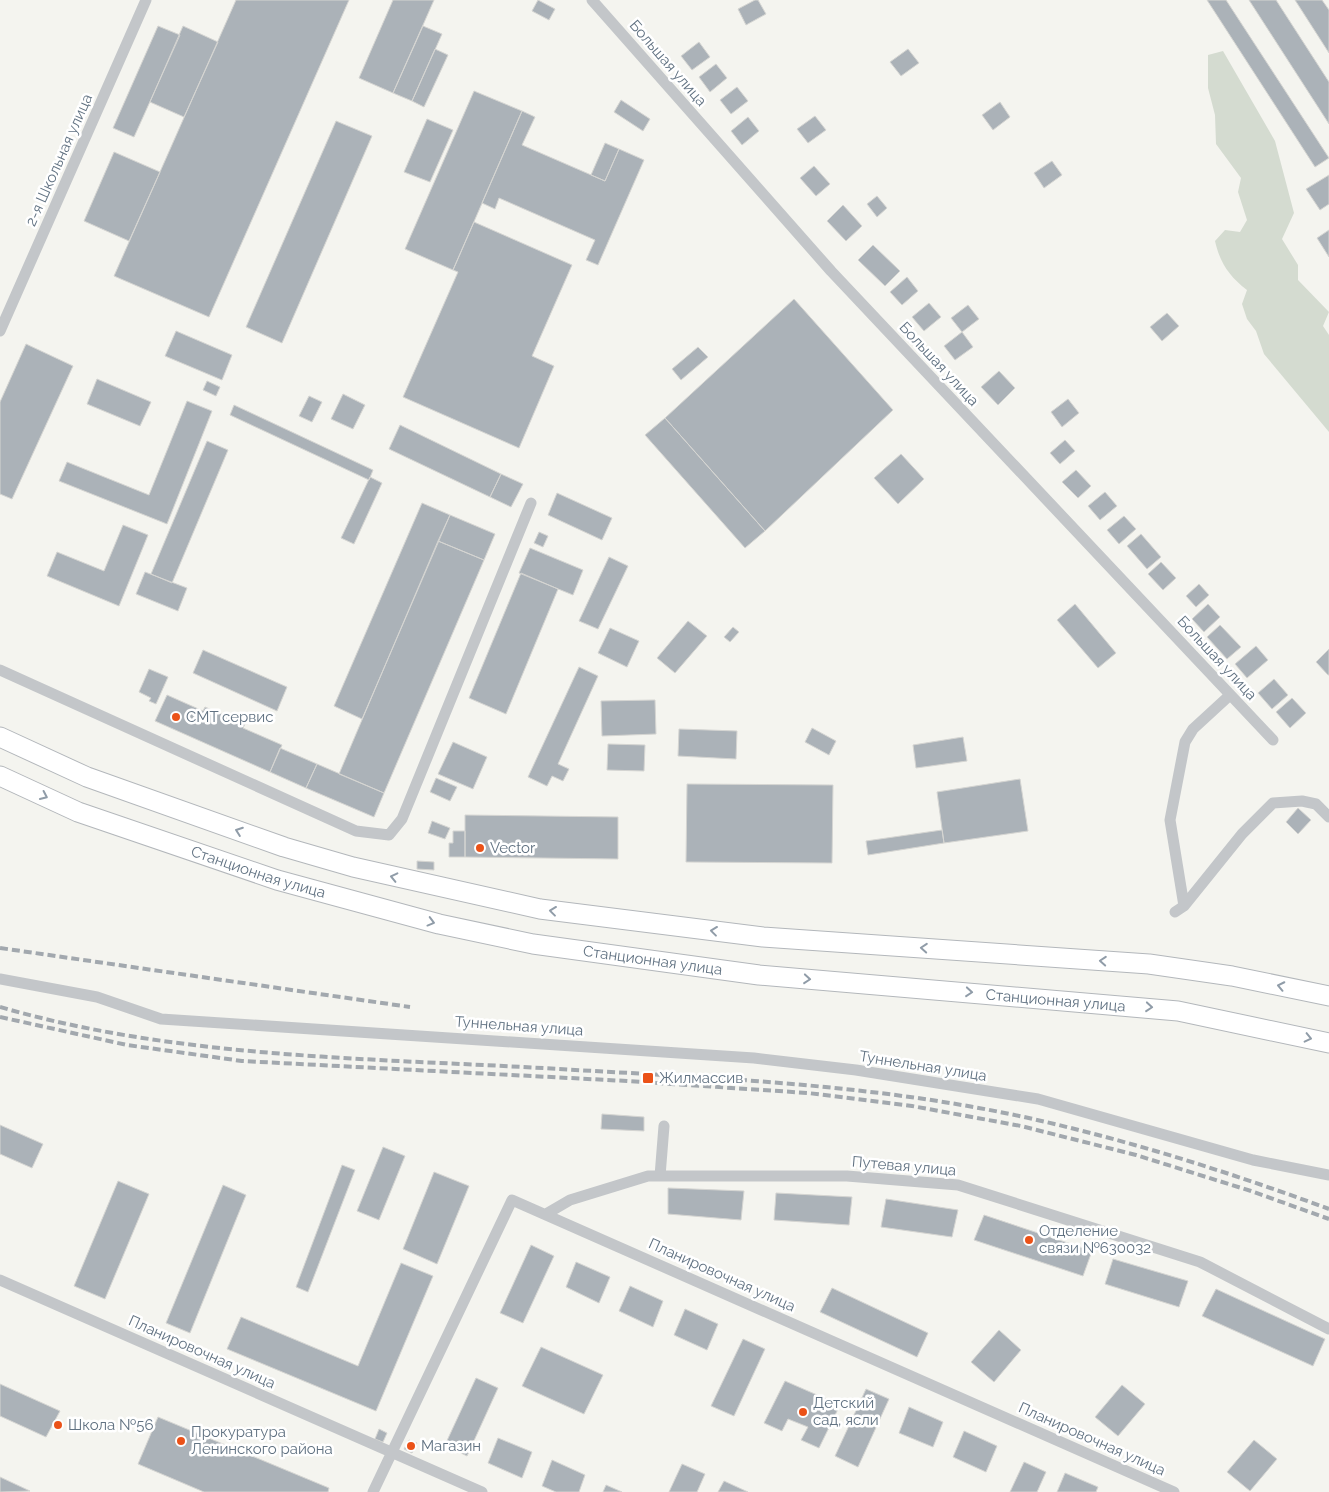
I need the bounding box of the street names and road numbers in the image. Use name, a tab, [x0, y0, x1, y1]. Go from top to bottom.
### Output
street label: Большая улица	[626, 16, 710, 110]
street label: 2-я Школьная улица	[22, 91, 96, 229]
street label: Большая улица	[895, 318, 983, 410]
street label: Большая улица	[1173, 612, 1261, 704]
street label: Станционная улица	[189, 842, 328, 902]
street label: Станционная улица	[582, 942, 723, 979]
street label: Станционная улица	[985, 986, 1126, 1015]
street label: Туннельная улица	[454, 1013, 584, 1039]
street label: Туннельная улица	[858, 1047, 988, 1085]
street label: Путевая улица	[851, 1152, 957, 1180]
street label: Планировочная улица	[646, 1235, 798, 1315]
street label: Планировочная улица	[126, 1312, 278, 1392]
street label: Планировочная улица	[1016, 1399, 1168, 1479]

